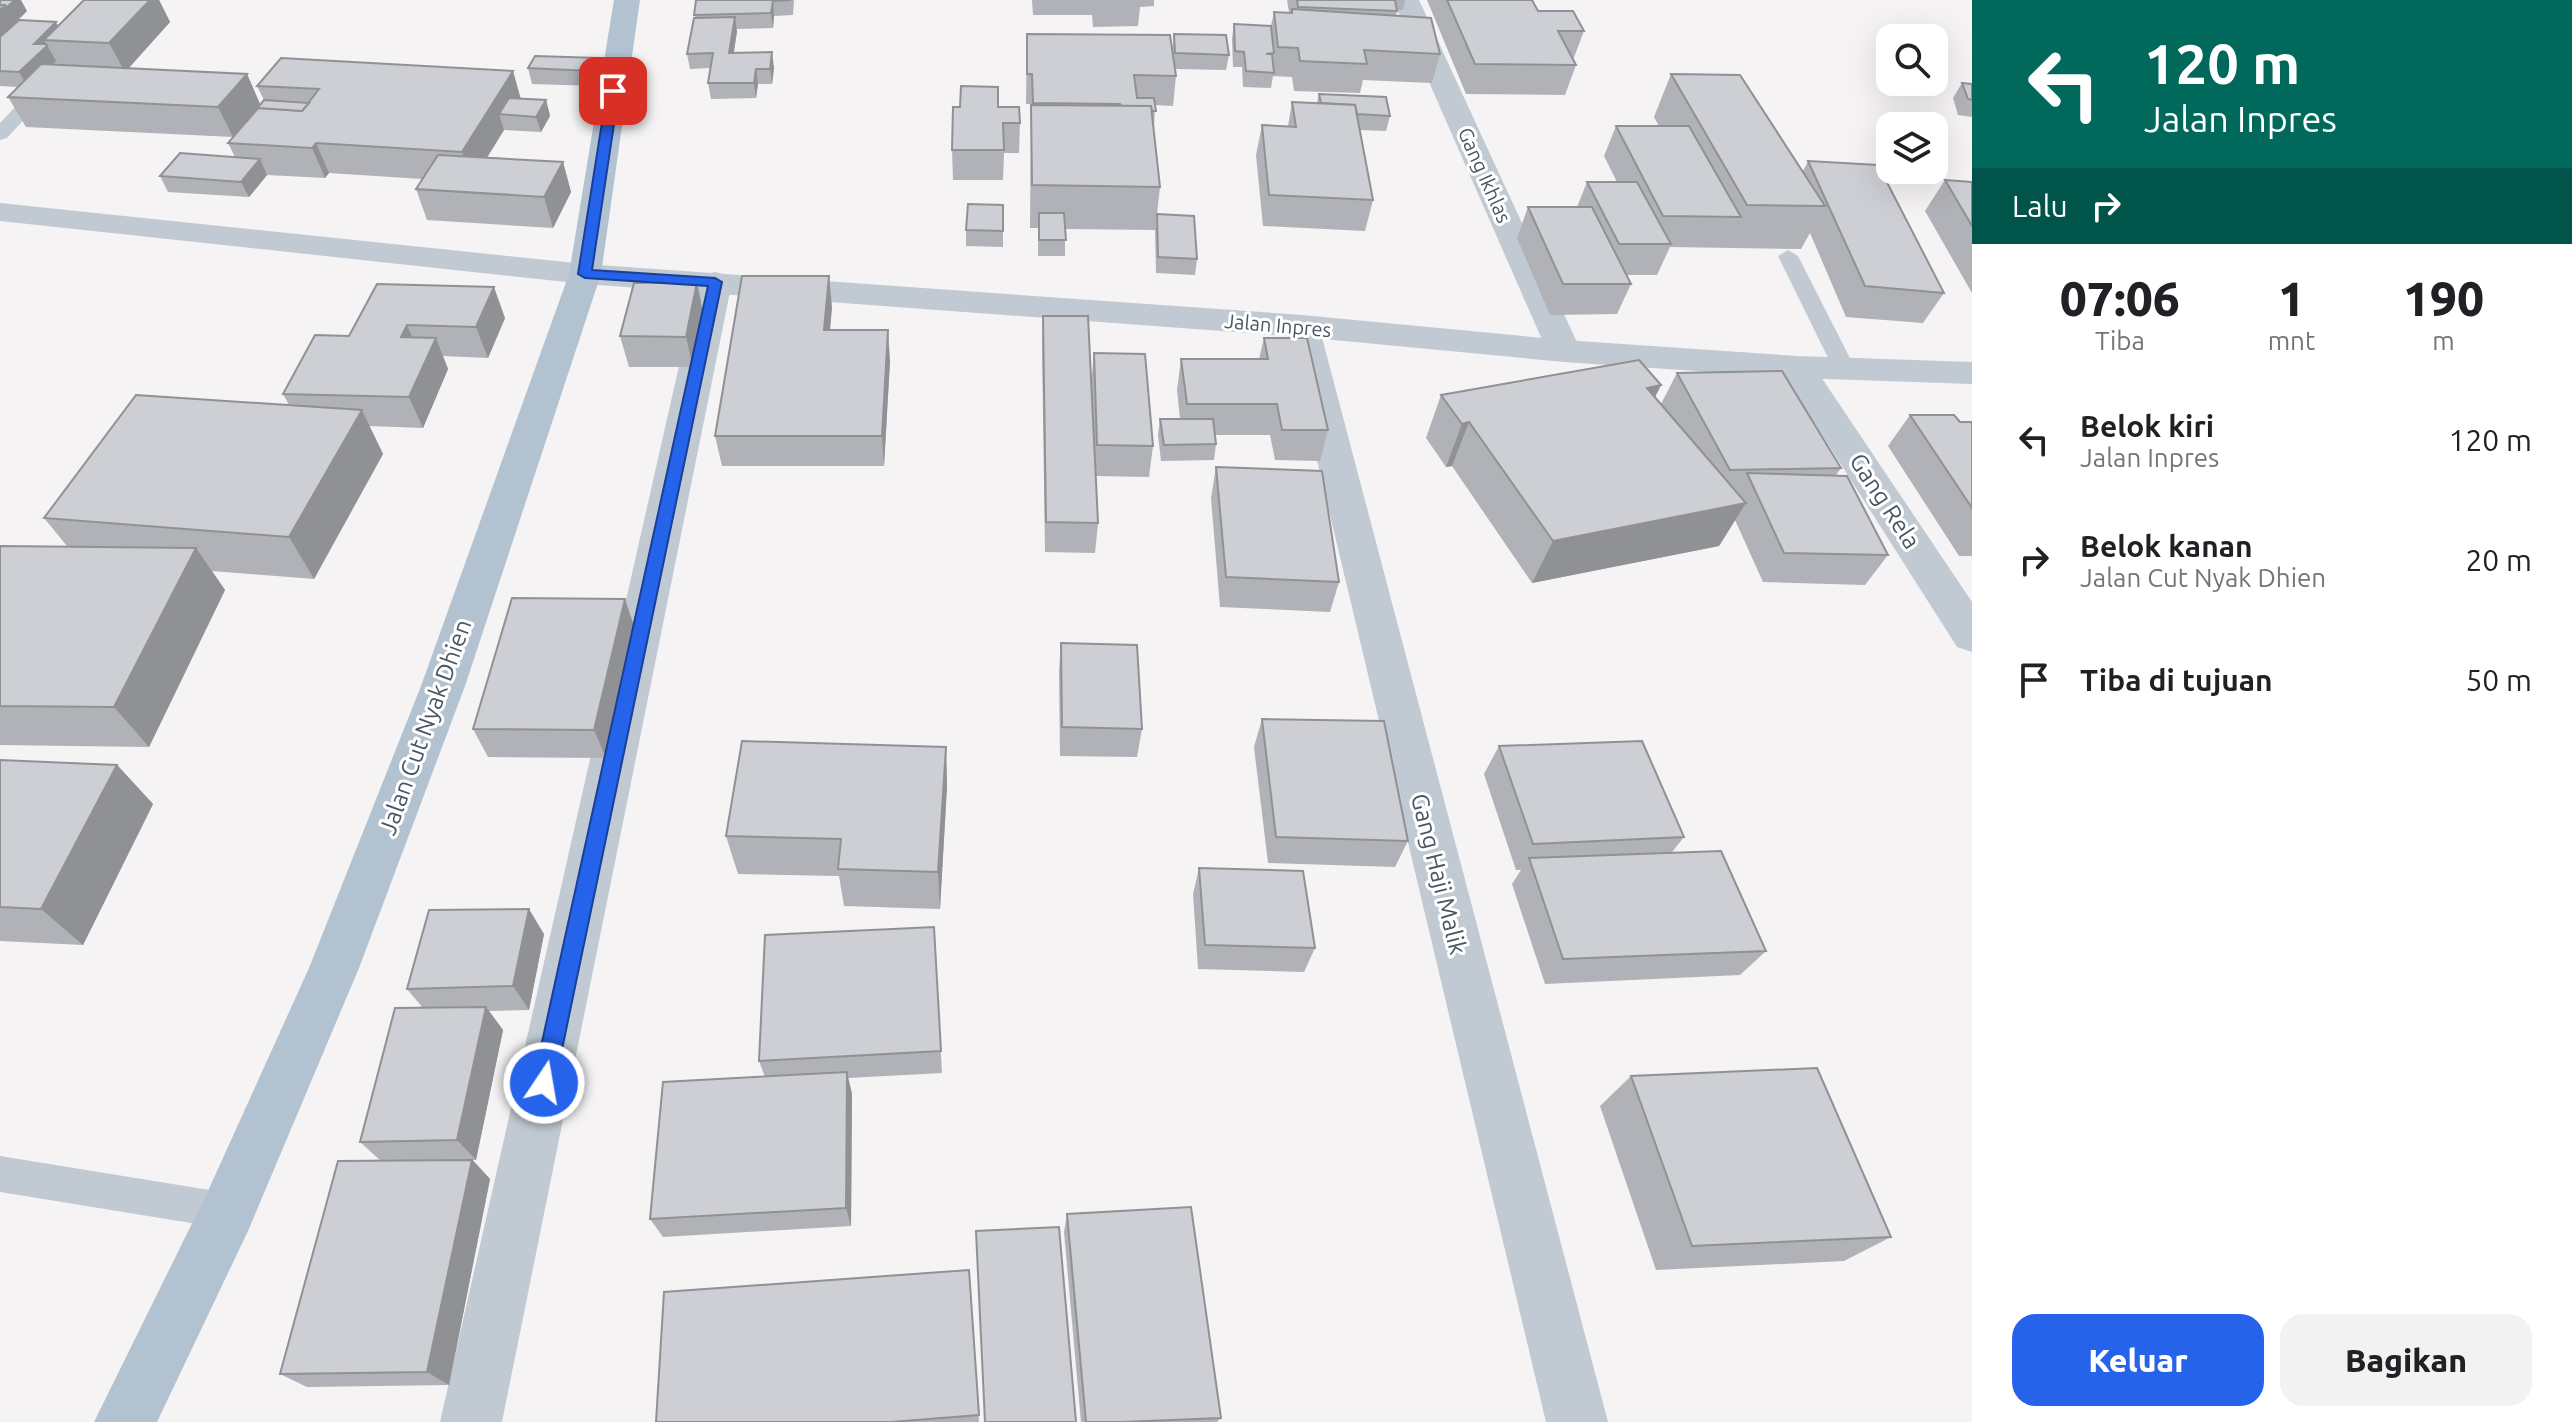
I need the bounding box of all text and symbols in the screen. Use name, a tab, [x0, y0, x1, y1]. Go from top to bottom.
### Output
map controls	[1876, 24, 1948, 184]
button: search	[1876, 24, 1948, 96]
icon: left	[2012, 32, 2116, 136]
text: 120 m	[2144, 32, 2300, 95]
pin	[579, 57, 647, 125]
icon: arrive	[591, 69, 635, 113]
text: Jalan Inpres	[2144, 98, 2337, 139]
button: layers	[1876, 112, 1948, 184]
street label: Gang Ikhlas	[1454, 124, 1516, 226]
icon: right	[2084, 184, 2128, 228]
text: Lalu	[2012, 189, 2068, 223]
text: 07:06	[2060, 271, 2180, 325]
text: 1	[2278, 271, 2305, 325]
text: 190	[2403, 271, 2484, 325]
street label: Jalan Inpres	[1224, 309, 1332, 341]
text: Tiba	[2095, 326, 2145, 355]
text: mnt	[2268, 326, 2315, 355]
text: m	[2432, 326, 2455, 355]
text: Belok kiri	[2080, 409, 2214, 443]
icon: left	[2012, 418, 2056, 462]
text: 120 m	[2448, 423, 2532, 457]
text: Jalan Inpres	[2080, 443, 2219, 472]
street label: Gang Rela	[1844, 448, 1926, 554]
text: Belok kanan	[2080, 529, 2253, 563]
icon: right	[2012, 538, 2056, 582]
text: 20 m	[2465, 543, 2532, 577]
text: Jalan Cut Nyak Dhien	[2080, 563, 2326, 592]
street label: Jalan Cut Nyak Dhien	[373, 616, 477, 838]
icon: arrive	[2012, 658, 2056, 702]
text: Tiba di tujuan	[2080, 663, 2273, 697]
text: 50 m	[2465, 663, 2532, 697]
street label: Gang Haji Malik	[1406, 791, 1472, 957]
position arrow	[502, 1041, 586, 1125]
button: Keluar	[2012, 1314, 2264, 1406]
button: Bagikan	[2280, 1314, 2532, 1406]

